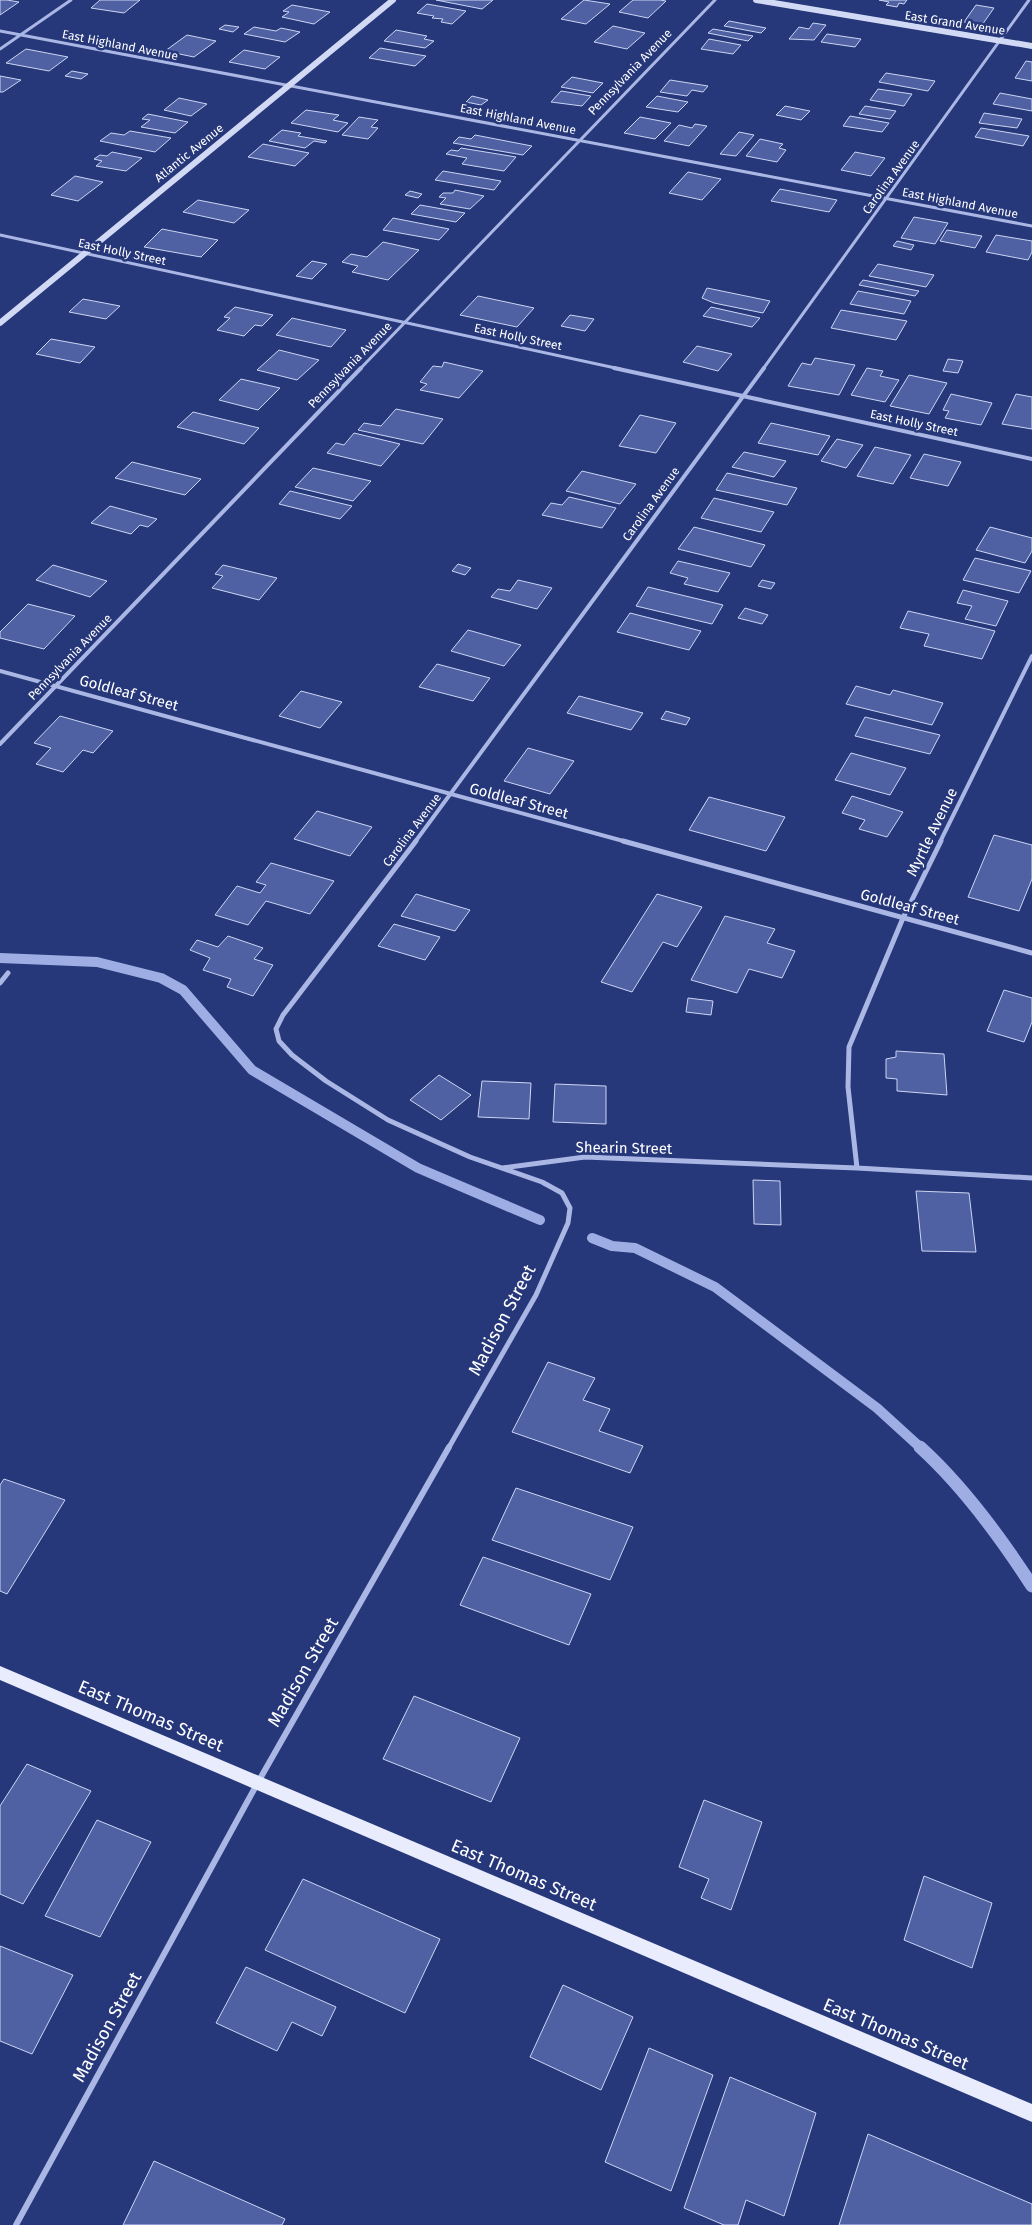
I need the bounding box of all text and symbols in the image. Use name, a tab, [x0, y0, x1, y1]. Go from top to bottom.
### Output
street label: East Grand Avenue	[904, 8, 1006, 38]
street label: Pennsylvania Avenue	[585, 26, 675, 118]
street label: East Highland Avenue	[61, 27, 179, 63]
street label: East Highland Avenue	[459, 101, 577, 137]
street label: Atlantic Avenue	[152, 121, 226, 185]
street label: Carolina Avenue	[860, 137, 922, 217]
street label: East Highland Avenue	[901, 185, 1019, 221]
street label: East Holly Street	[77, 236, 168, 268]
street label: Pennsylvania Avenue	[305, 319, 395, 411]
street label: East Holly Street	[473, 321, 564, 353]
street label: East Holly Street	[869, 407, 960, 439]
street label: Carolina Avenue	[620, 464, 682, 544]
street label: Pennsylvania Avenue	[25, 611, 115, 703]
street label: Goldleaf Street	[78, 671, 181, 715]
street label: Goldleaf Street	[468, 779, 571, 823]
street label: Myrtle Avenue	[903, 785, 961, 879]
street label: Carolina Avenue	[380, 791, 444, 869]
street label: Goldleaf Street	[859, 885, 962, 929]
street label: Shearin Street	[576, 1138, 673, 1158]
street label: Madison Street	[463, 1260, 541, 1379]
street label: Madison Street	[263, 1613, 343, 1731]
street label: East Thomas Street	[75, 1675, 228, 1757]
street label: East Thomas Street	[448, 1834, 601, 1916]
street label: Madison Street	[68, 1968, 147, 2086]
street label: East Thomas Street	[820, 1993, 973, 2075]

